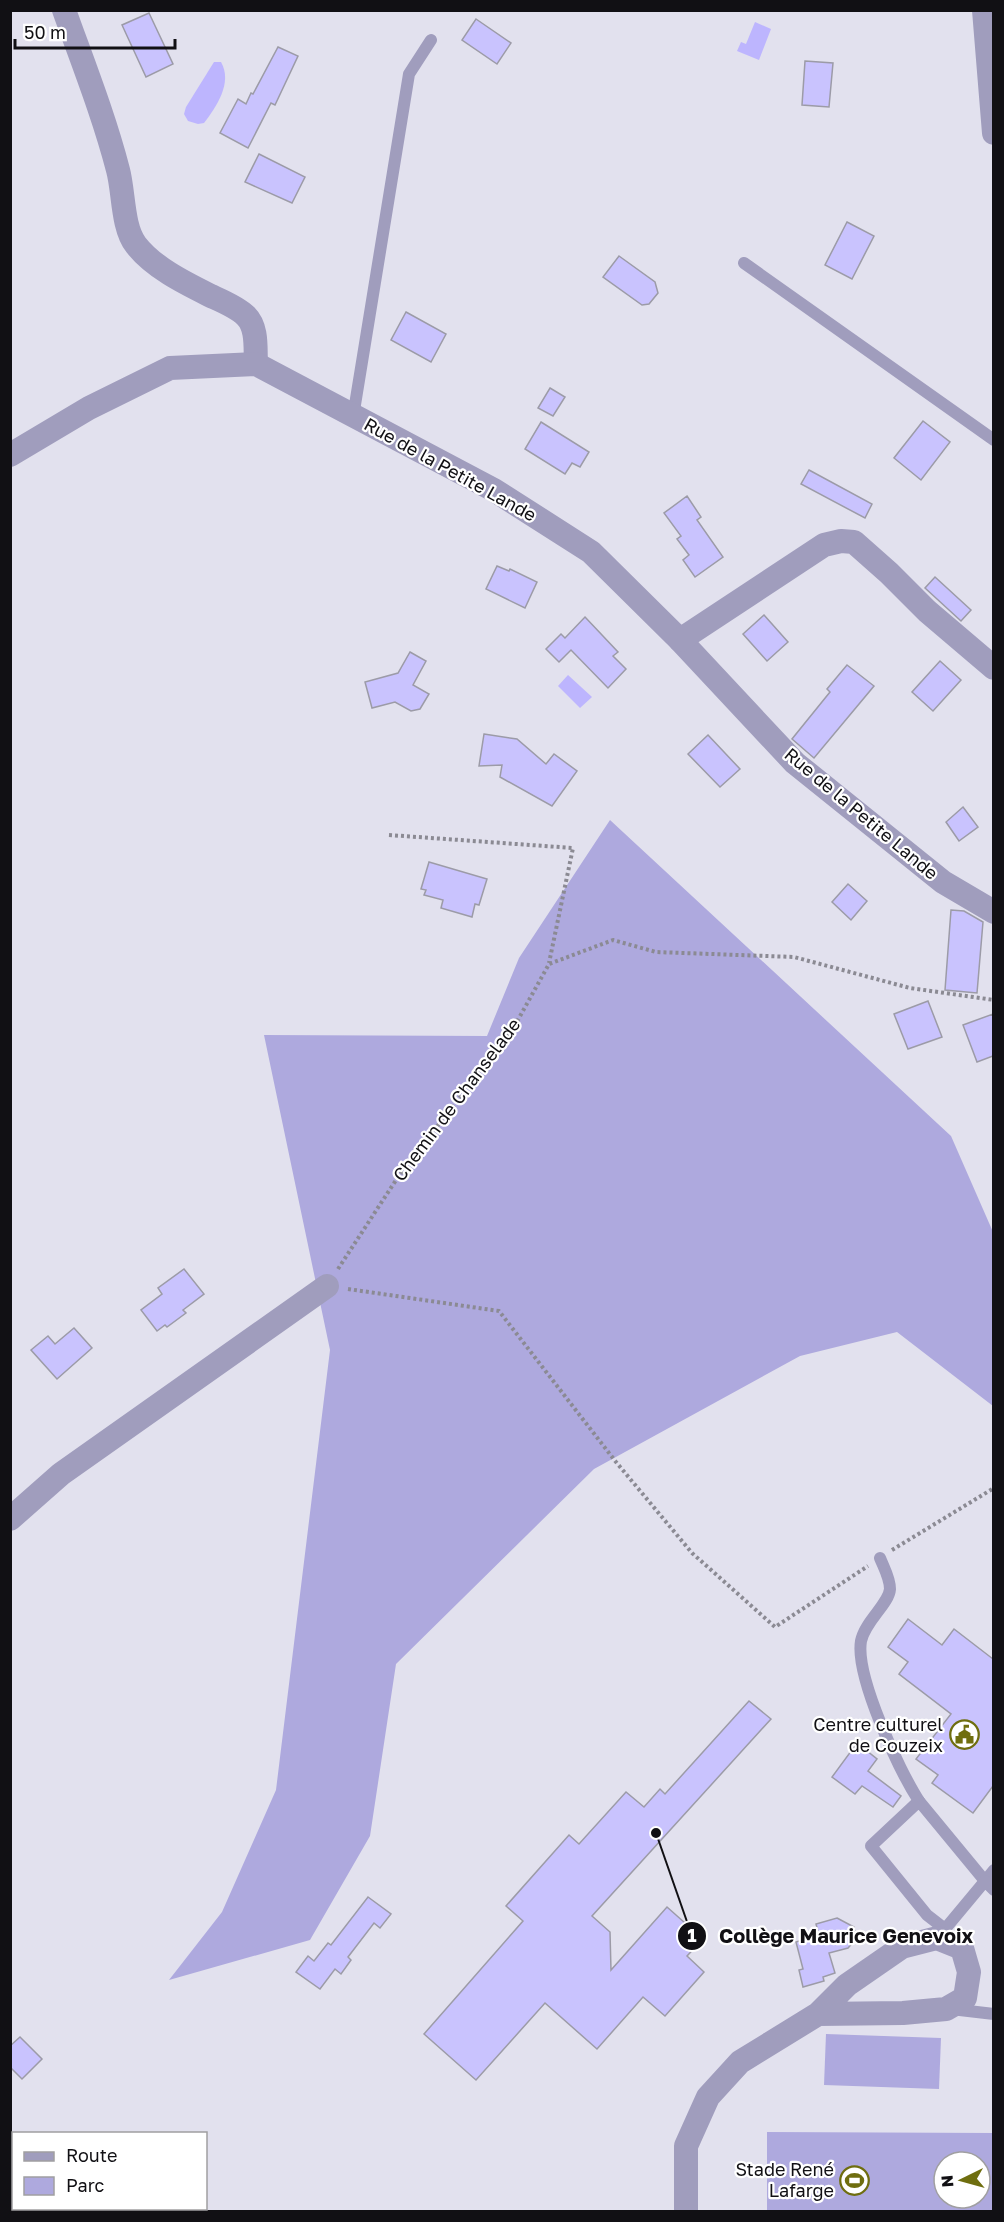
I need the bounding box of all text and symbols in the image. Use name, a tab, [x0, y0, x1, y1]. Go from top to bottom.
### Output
scale bar	[15, 12, 176, 50]
text: 50 m	[24, 21, 66, 43]
street label: Rue de la Petite Lande	[361, 413, 540, 526]
street label: Rue de la Petite Lande	[780, 743, 943, 884]
street label: Chemin de Chanselade	[388, 1014, 525, 1185]
place label: Centre culturel de Couzeix	[813, 1713, 943, 1756]
public building icon: Centre culturel de Couzeix	[948, 1719, 980, 1751]
callout: Collège Maurice Genevoix	[677, 1917, 985, 1955]
text: Collège Maurice Genevoix	[719, 1923, 973, 1947]
text: 1	[687, 1924, 697, 1946]
legend	[12, 2132, 207, 2210]
text: Route	[66, 2144, 117, 2166]
north arrow	[932, 2150, 992, 2210]
place label: Stade René Lafarge	[735, 2158, 834, 2201]
sports icon: Stade René Lafarge	[839, 2164, 871, 2196]
text: Parc	[66, 2174, 105, 2196]
text: N	[937, 2174, 958, 2188]

